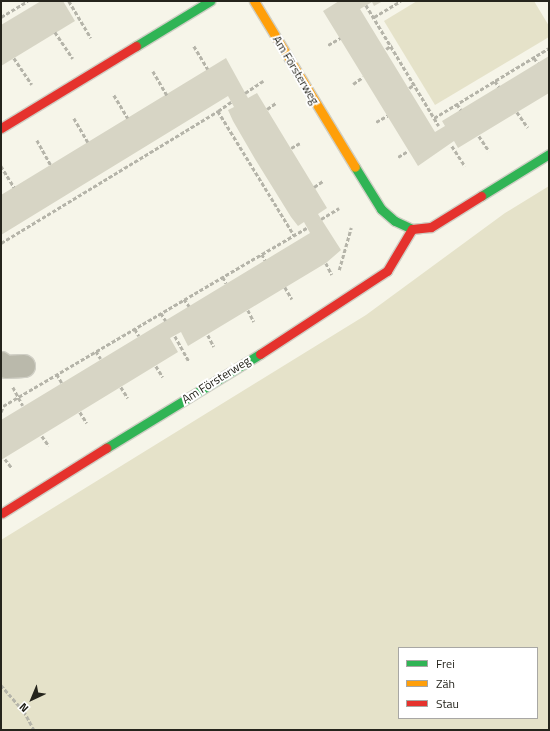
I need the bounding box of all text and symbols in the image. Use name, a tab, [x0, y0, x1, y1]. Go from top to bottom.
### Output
street label: Am Försterweg	[270, 33, 322, 107]
street label: Am Försterweg	[179, 353, 253, 407]
legend	[398, 647, 538, 719]
text: Frei	[436, 654, 455, 673]
text: Zäh	[436, 674, 455, 693]
north arrow	[12, 679, 52, 719]
text: Stau	[436, 694, 459, 713]
text: N	[15, 699, 32, 716]

